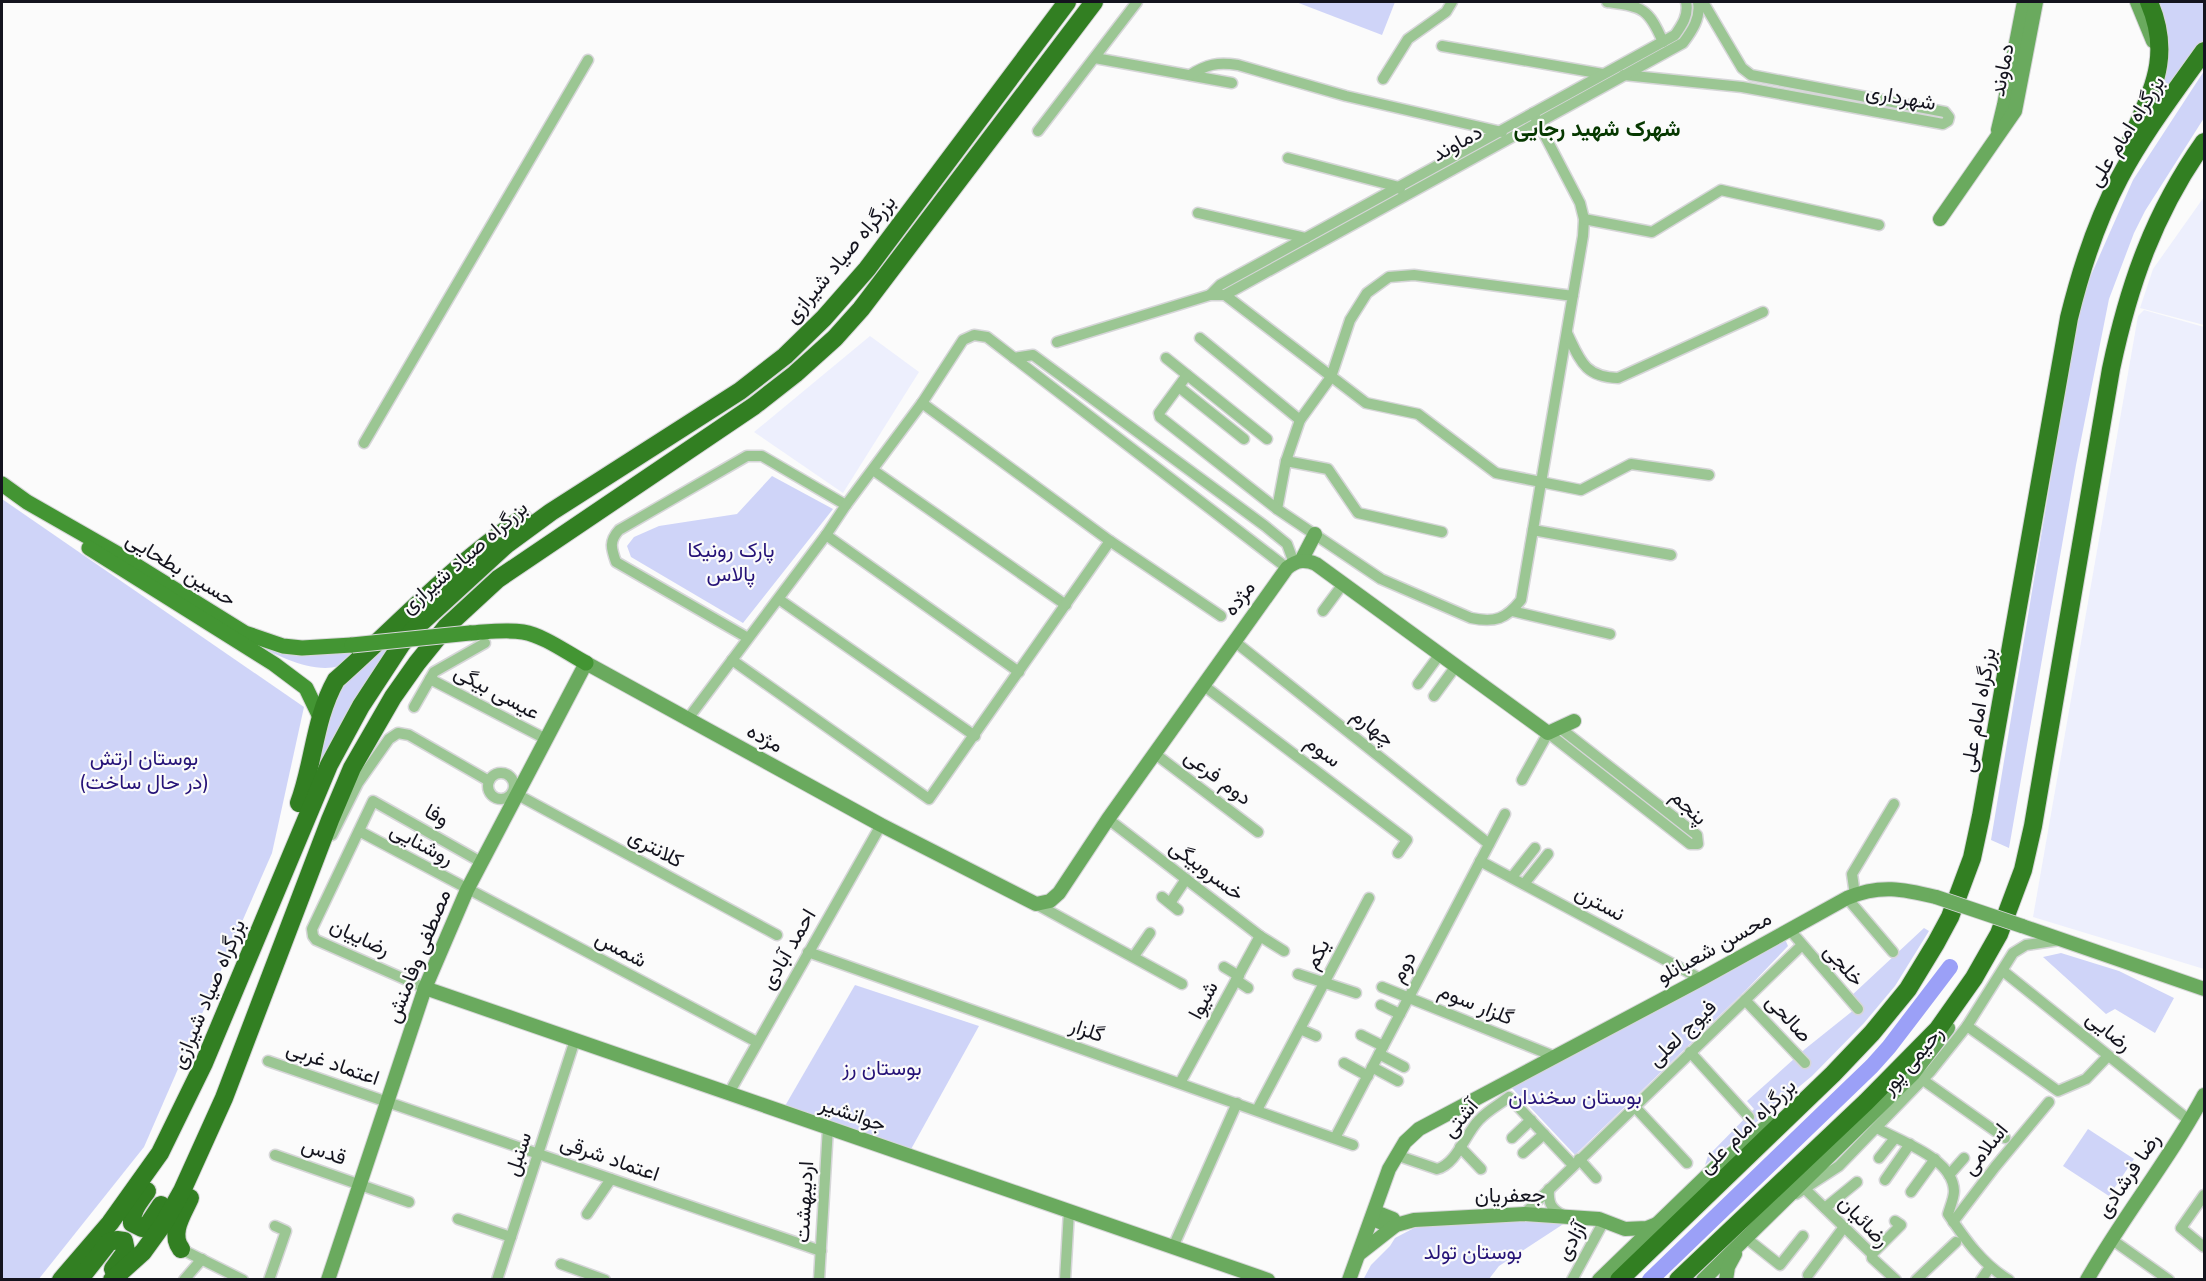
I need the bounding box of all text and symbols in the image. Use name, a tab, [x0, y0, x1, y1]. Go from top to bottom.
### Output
street label: دماوند	[1983, 41, 2020, 99]
street label: بزرگراه امام علی	[2081, 70, 2171, 192]
street label: شهرداری	[1864, 77, 1938, 116]
district label: شهرک شهید رجایی	[1513, 114, 1681, 142]
street label: دماوند	[1427, 118, 1487, 167]
street label: بزرگراه صیاد شیرازی	[778, 189, 901, 329]
street label: بزرگراه صیاد شیرازی	[394, 494, 533, 619]
street label: حسین بطحایی	[122, 525, 241, 611]
park label: پارک رونیکا پالاس	[687, 536, 775, 588]
street label: مژده	[1217, 575, 1261, 621]
street label: بزرگراه امام علی	[1953, 645, 2003, 775]
street label: عیسی بیگی	[450, 658, 545, 725]
street label: چهارم	[1345, 701, 1401, 753]
street label: مژده	[742, 717, 788, 758]
street label: سوم	[1299, 728, 1347, 774]
street label: دوم فرعی	[1178, 742, 1258, 812]
park label: بوستان ارتش (در حال ساخت)	[79, 744, 209, 795]
street label: پنجم	[1664, 783, 1714, 831]
street label: وفا	[420, 797, 454, 832]
street label: روشنایی	[386, 816, 459, 872]
street label: کلانتری	[624, 822, 688, 874]
street label: خسروبیگی	[1164, 833, 1250, 907]
street label: نسترن	[1571, 878, 1630, 927]
street label: مصطفی وفامنش	[378, 885, 457, 1027]
street label: احمد آبادی	[754, 903, 821, 994]
street label: محسن شعبانلو	[1652, 904, 1776, 989]
street label: رضاییان	[326, 911, 395, 962]
street label: بزرگراه صیاد شیرازی	[164, 915, 251, 1073]
street label: شمس	[591, 924, 652, 972]
street label: یکم	[1297, 934, 1337, 974]
street label: خلجی	[1819, 938, 1871, 991]
street label: دوم	[1383, 946, 1423, 988]
street label: شیوا	[1181, 976, 1224, 1024]
street label: گلزار سوم	[1434, 976, 1518, 1032]
street label: صالحی	[1761, 988, 1819, 1047]
street label: فیوج لعلی	[1641, 993, 1723, 1073]
street label: رضایی	[2081, 1004, 2138, 1057]
street label: گلزار	[1065, 1011, 1108, 1048]
street label: رحیمی پور	[1874, 1020, 1950, 1101]
street label: اعتماد غربی	[283, 1034, 383, 1091]
park label: بوستان رز	[841, 1054, 922, 1081]
street label: بزرگراه امام علی	[1692, 1072, 1802, 1180]
park label: بوستان سخندان	[1508, 1083, 1642, 1110]
street label: جوانشیر	[815, 1089, 890, 1137]
street label: آشتی	[1435, 1091, 1484, 1142]
street label: اسلامی	[1955, 1117, 2013, 1180]
street label: رضا فرشادی	[2089, 1127, 2166, 1223]
street label: سنبل	[498, 1128, 536, 1179]
street label: اعتماد شرقی	[557, 1128, 663, 1187]
street label: قدس	[299, 1130, 350, 1170]
street label: اردیبهشت	[788, 1160, 819, 1244]
street label: جعفریان	[1474, 1180, 1546, 1209]
street label: رضائیان	[1833, 1189, 1896, 1252]
street label: آزادی	[1549, 1215, 1593, 1265]
park label: بوستان تولد	[1424, 1238, 1522, 1265]

